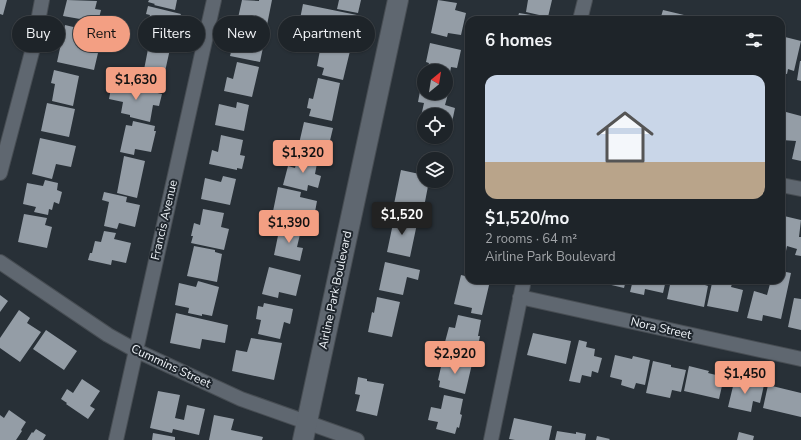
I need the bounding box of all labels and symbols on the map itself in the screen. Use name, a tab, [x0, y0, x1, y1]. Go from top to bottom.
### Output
north arrow	[417, 64, 453, 100]
pin: $1,630	[103, 67, 169, 101]
pin: $1,320	[270, 140, 336, 174]
street label: Francis Avenue	[147, 178, 181, 262]
pin: $1,520	[369, 202, 435, 236]
pin: $1,390	[256, 210, 322, 244]
street label: Airline Park Boulevard	[315, 229, 355, 351]
street label: Nora Street	[629, 313, 694, 343]
street label: Cummins Street	[128, 340, 214, 392]
pin: $2,920	[422, 341, 488, 375]
pin: $1,450	[712, 361, 778, 395]

